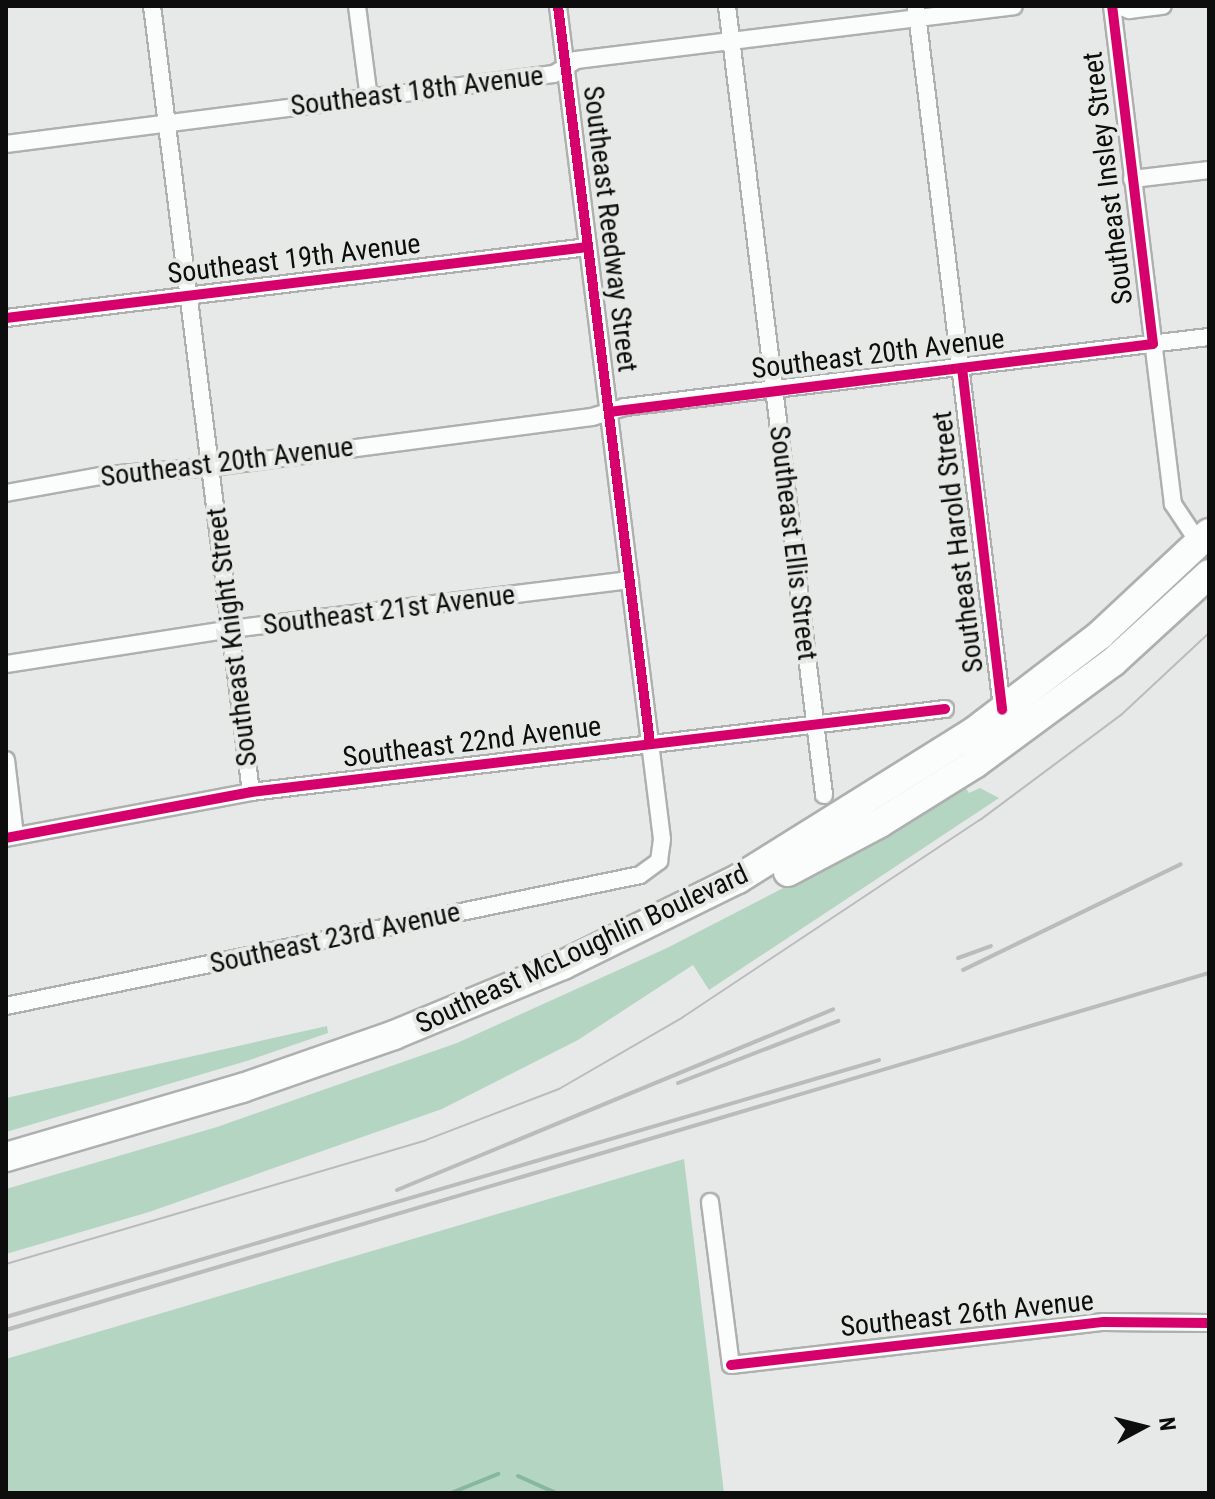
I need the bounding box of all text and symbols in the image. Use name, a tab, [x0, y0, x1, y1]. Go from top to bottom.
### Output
street label: Southeast Insley Street	[1076, 50, 1140, 306]
street label: Southeast 18th Avenue	[289, 59, 545, 123]
street label: Southeast Reedway Street	[576, 84, 644, 374]
street label: Southeast 19th Avenue	[166, 227, 422, 291]
street label: Southeast 20th Avenue	[750, 322, 1006, 386]
street label: Southeast Harold Street	[925, 409, 991, 675]
street label: Southeast Ellis Street	[762, 424, 824, 662]
street label: Southeast 20th Avenue	[99, 430, 355, 494]
street label: Southeast Knight Street	[199, 506, 265, 768]
street label: Southeast 21st Avenue	[261, 578, 517, 642]
street label: Southeast 22nd Avenue	[341, 709, 603, 775]
street label: Southeast McLoughlin Boulevard	[411, 857, 753, 1041]
street label: Southeast 23rd Avenue	[207, 895, 463, 981]
street label: Southeast 26th Avenue	[839, 1284, 1095, 1344]
north arrow	[1103, 1387, 1183, 1467]
text: N	[1154, 1416, 1181, 1432]

